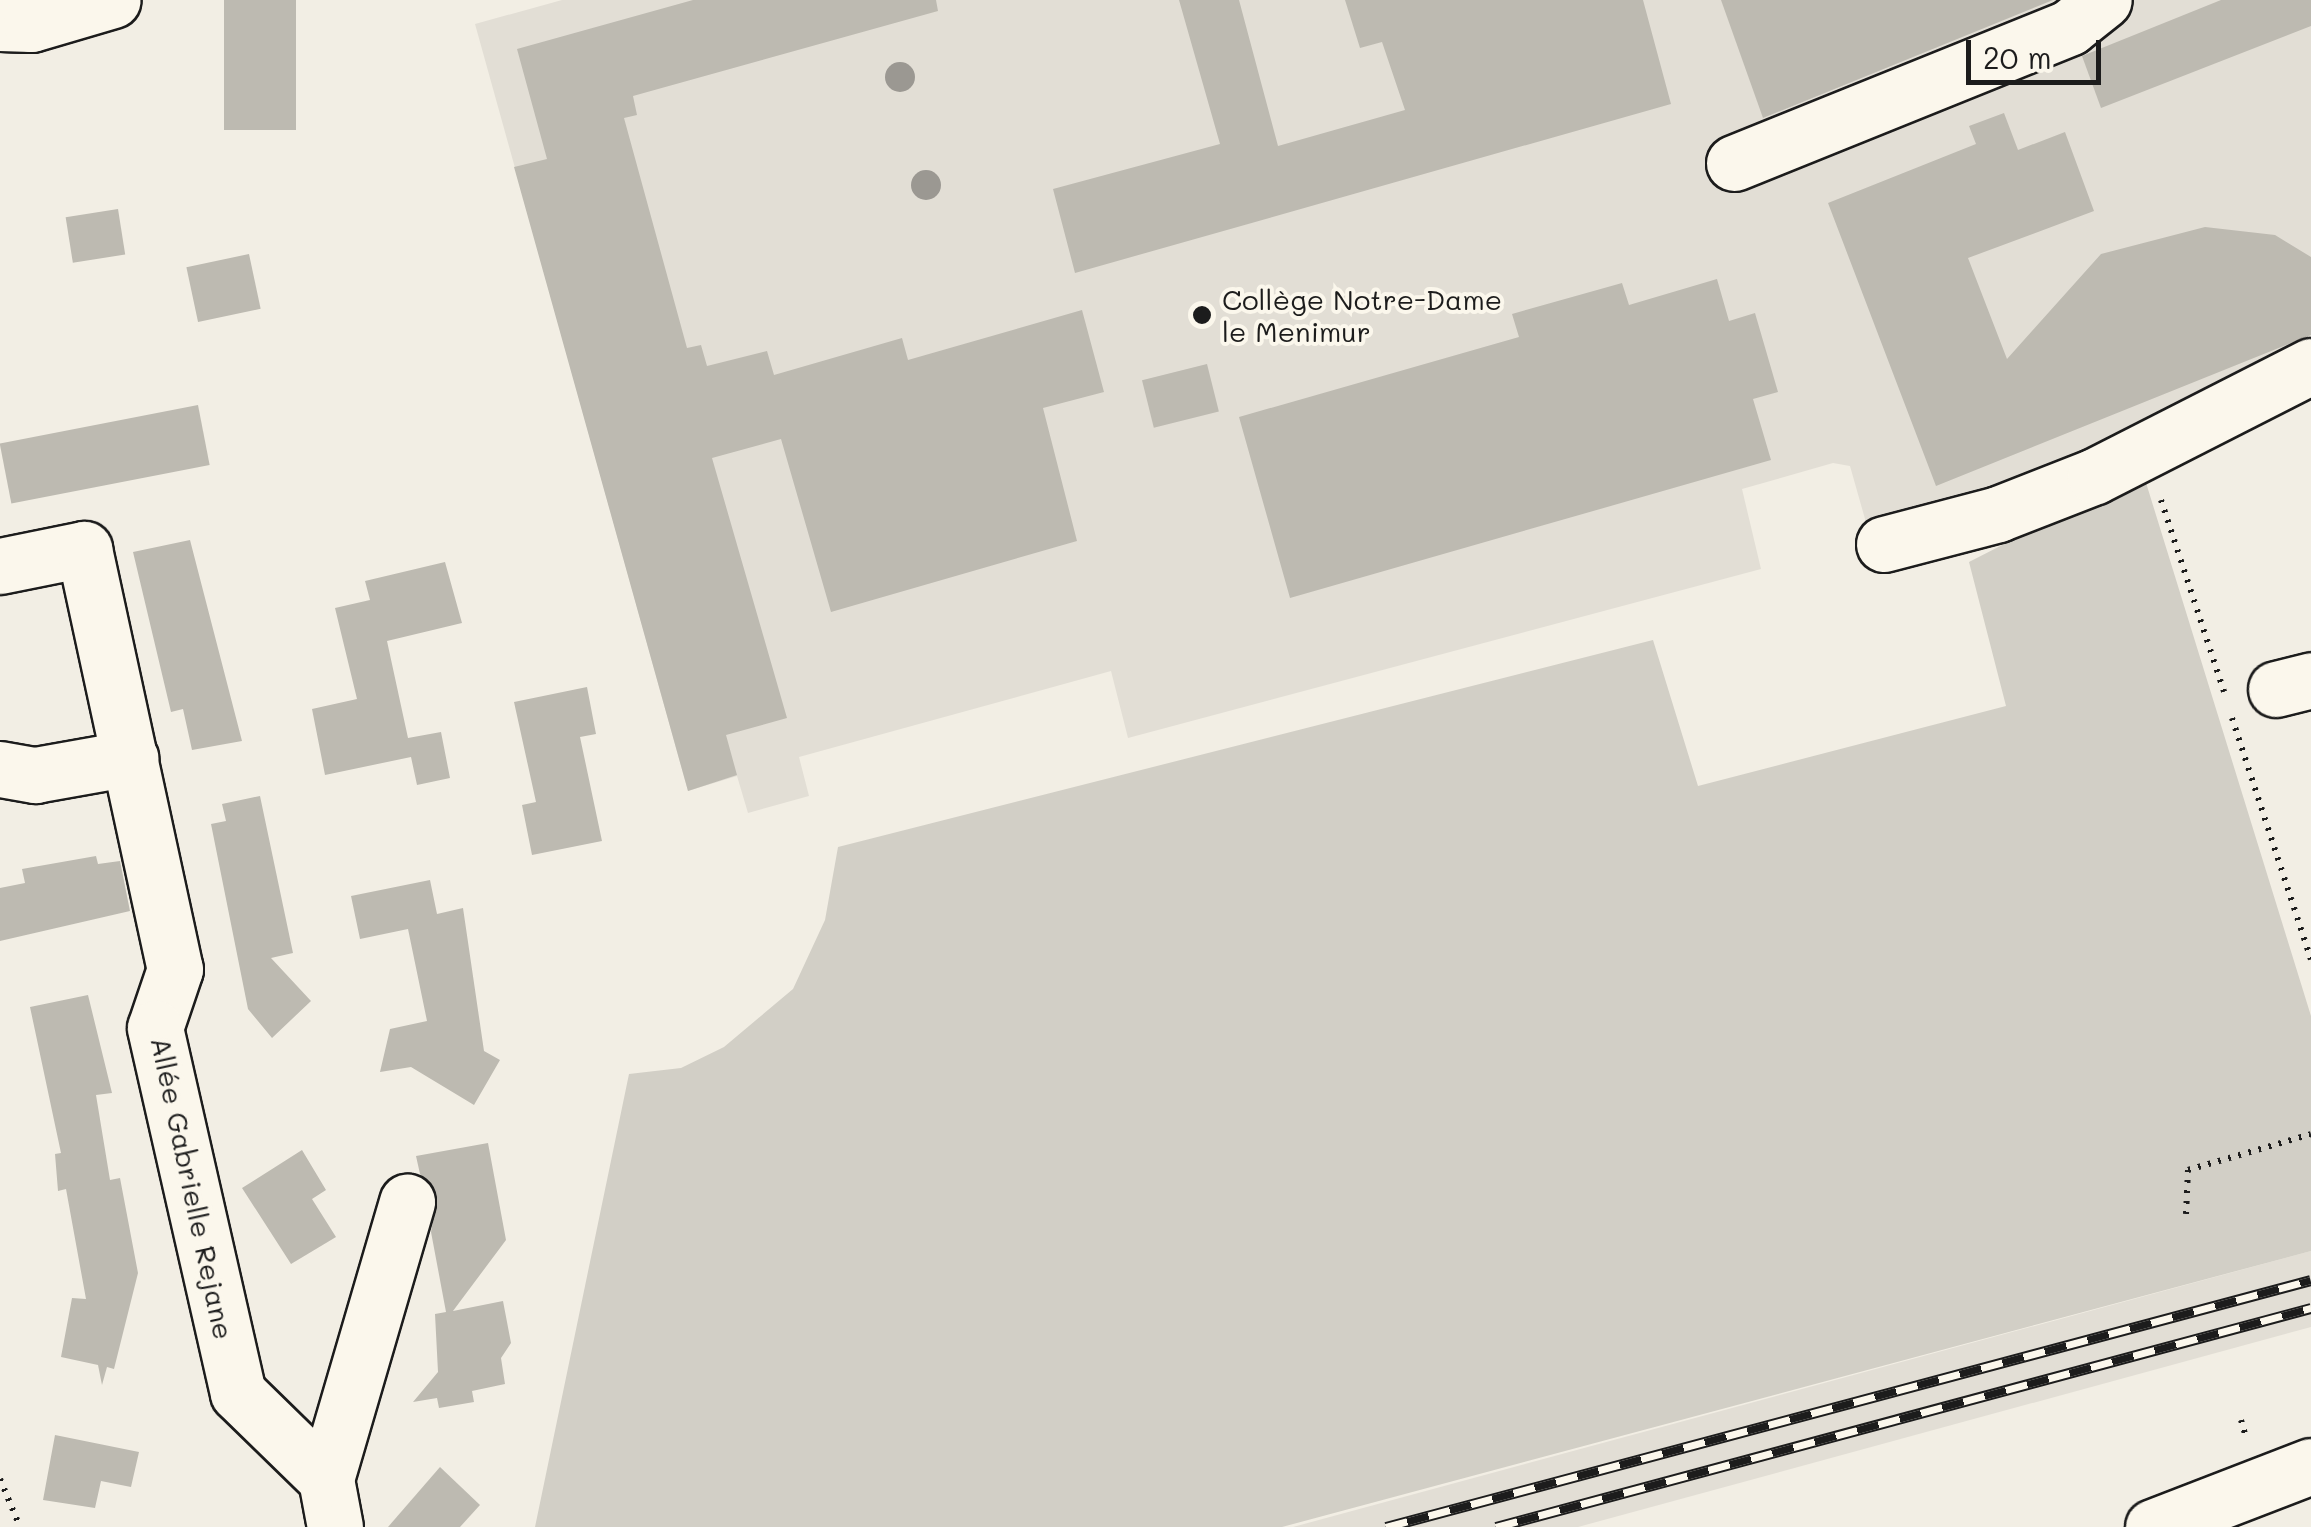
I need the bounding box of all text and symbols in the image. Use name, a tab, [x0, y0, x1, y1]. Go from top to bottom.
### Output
scale bar	[1971, 20, 2106, 82]
text: 20 m	[1983, 37, 2052, 77]
place label: Collège Notre-Dame le Menimur	[1222, 282, 1502, 348]
marker: Collège Notre-Dame le Menimur	[1191, 304, 1213, 326]
street label: Allée Gabrielle Rejane	[145, 1034, 241, 1342]

